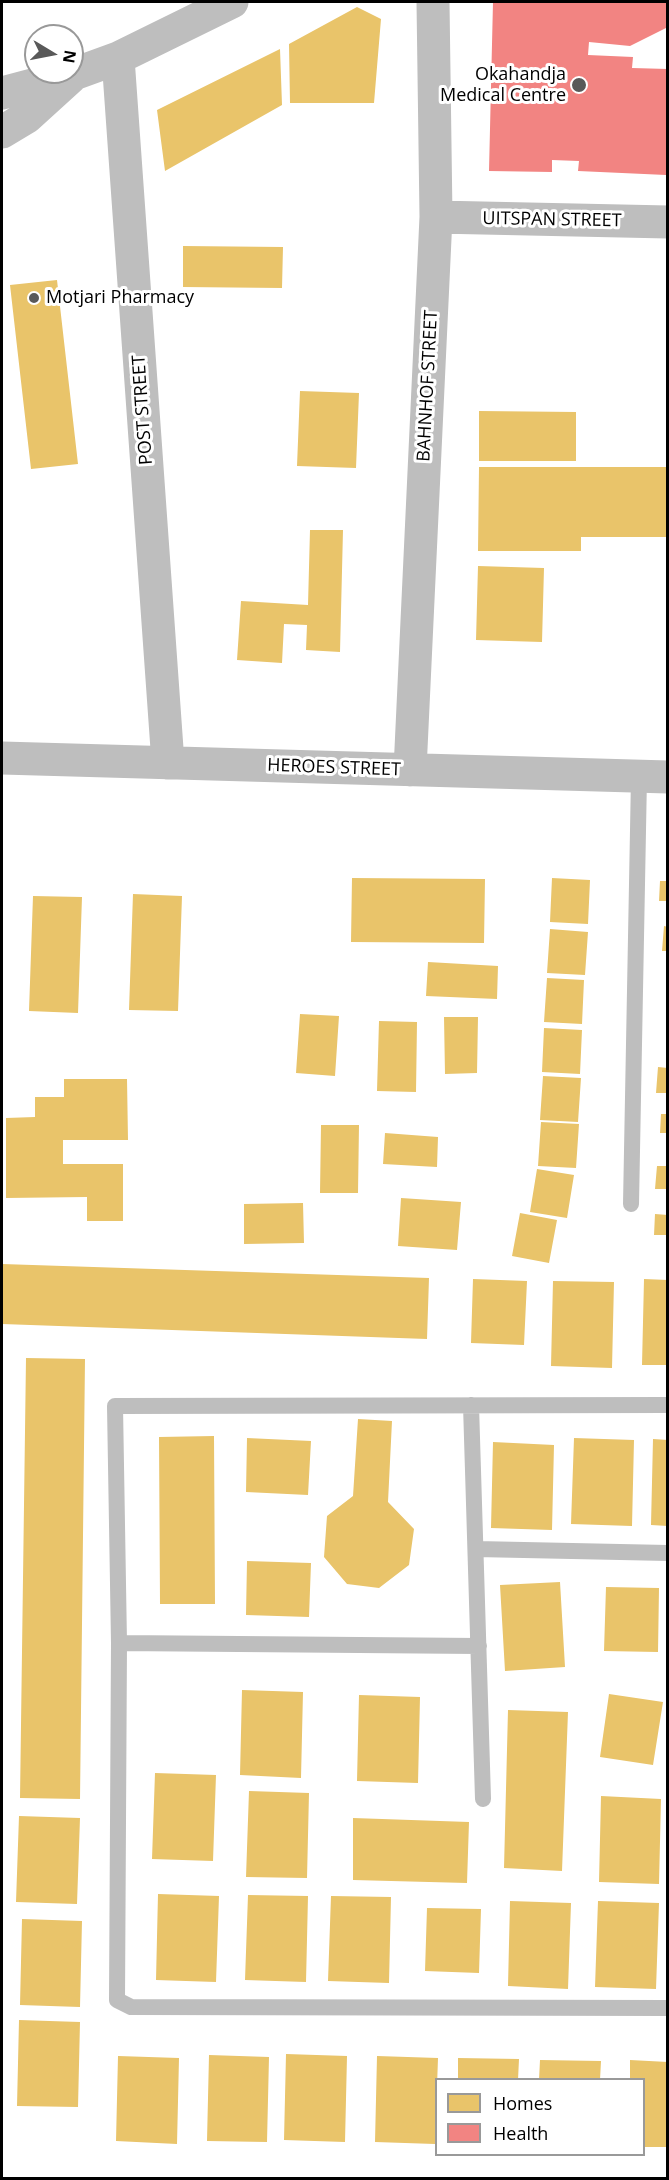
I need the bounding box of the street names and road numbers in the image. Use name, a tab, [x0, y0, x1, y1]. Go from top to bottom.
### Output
street label: UITSPAN STREET	[482, 208, 622, 232]
street label: BAHNHOF STREET	[413, 310, 443, 462]
street label: POST STREET	[128, 354, 158, 466]
street label: HEROES STREET	[267, 755, 401, 781]

